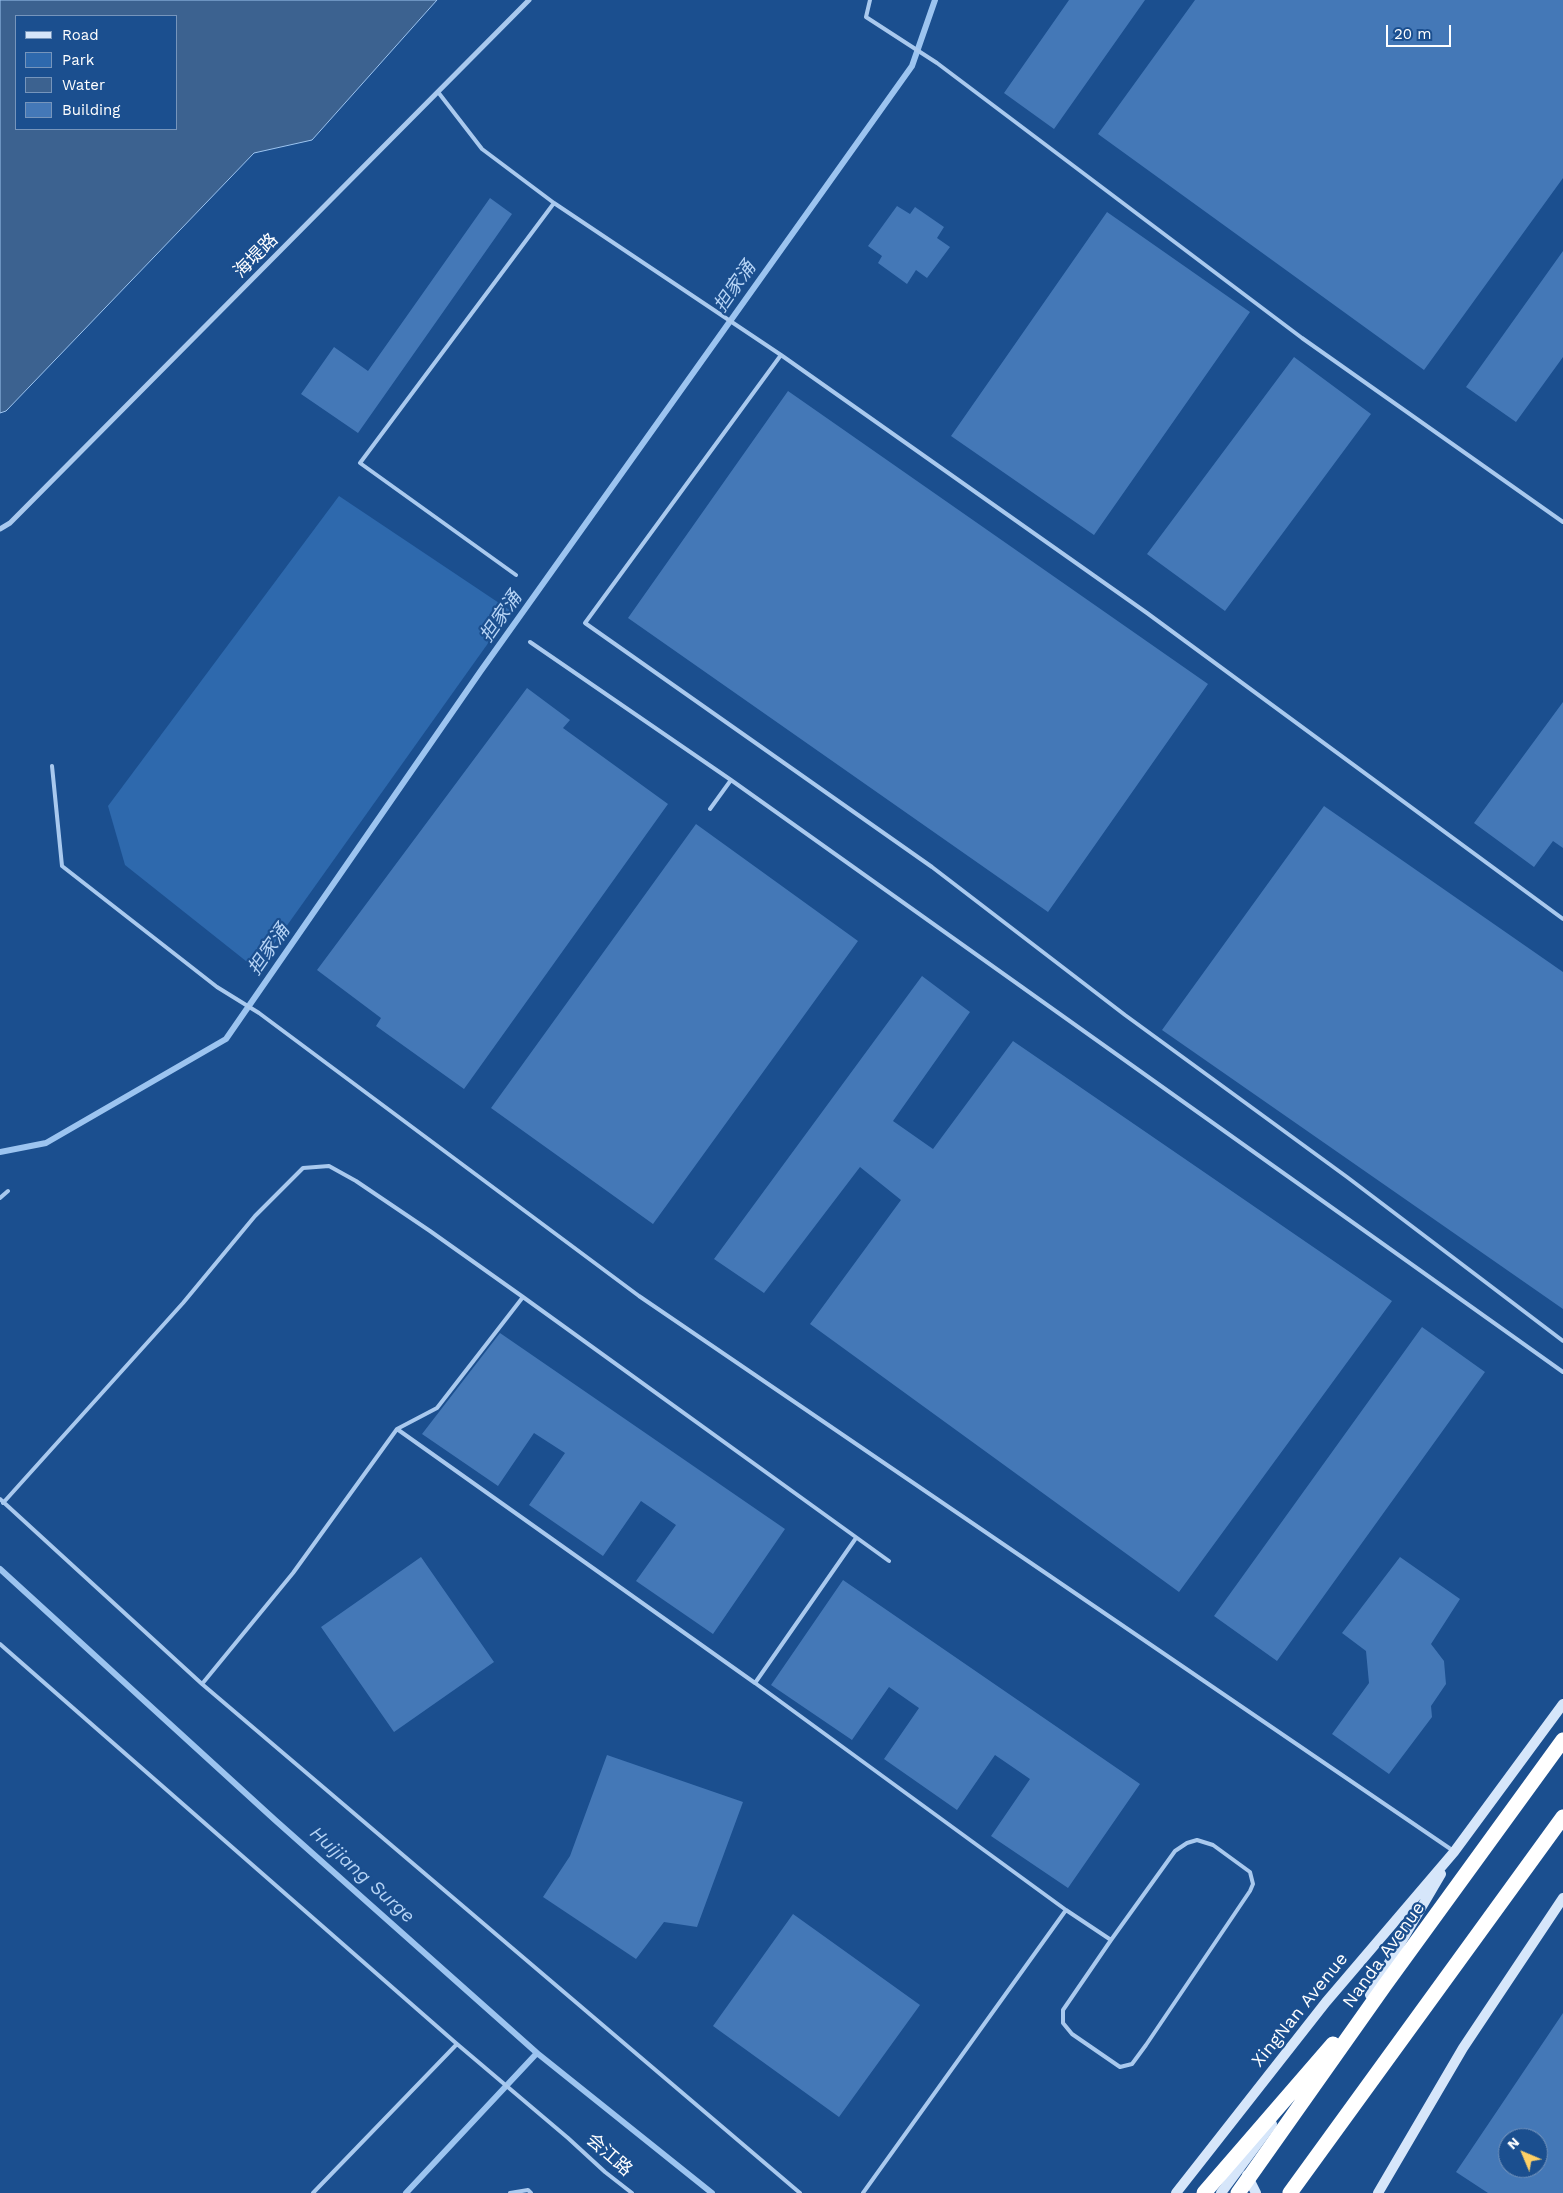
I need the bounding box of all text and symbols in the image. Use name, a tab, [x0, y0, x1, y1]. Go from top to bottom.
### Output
legend	[15, 15, 178, 130]
scale bar	[1388, 15, 1453, 47]
text: 20 m	[1394, 25, 1432, 43]
text: Road	[62, 26, 99, 44]
text: Park	[62, 51, 94, 69]
text: Water	[62, 76, 105, 94]
text: Building	[62, 101, 120, 119]
street label: 海堤路	[229, 229, 283, 283]
water label: 担家涌	[709, 257, 761, 317]
water label: 担家涌	[475, 587, 527, 647]
water label: 担家涌	[243, 920, 295, 980]
water label: Huijiang Surge	[305, 1822, 419, 1928]
street label: Nanda Avenue	[1338, 1898, 1430, 2012]
street label: XingNan Avenue	[1247, 1949, 1353, 2071]
north arrow	[1498, 2128, 1548, 2178]
street label: 会江路	[582, 2129, 636, 2181]
text: N	[1504, 2134, 1522, 2152]

